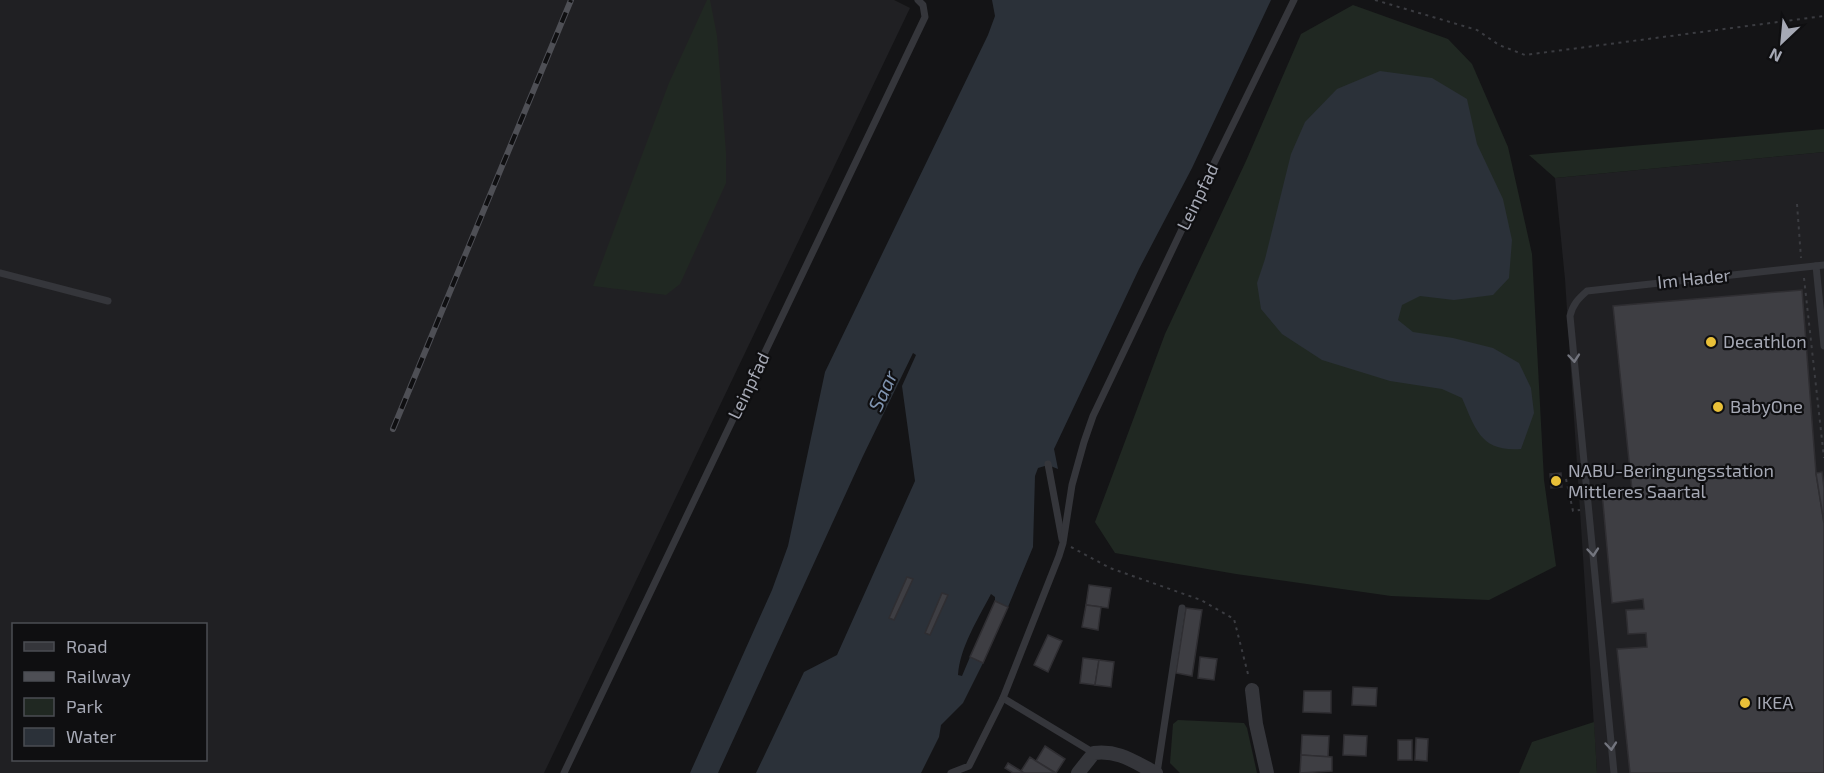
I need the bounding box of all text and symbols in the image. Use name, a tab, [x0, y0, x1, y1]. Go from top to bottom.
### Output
north arrow	[1752, 12, 1812, 72]
text: N	[1766, 45, 1785, 67]
street label: Leinpfad	[1172, 160, 1223, 233]
street label: Im Hader	[1656, 263, 1732, 293]
place label: Decathlon	[1723, 330, 1807, 352]
marker: Decathlon	[1704, 335, 1718, 349]
street label: Leinpfad	[723, 349, 774, 422]
one-way arrow	[1567, 354, 1580, 363]
water label: Saar	[862, 366, 902, 415]
place label: BabyOne	[1730, 395, 1803, 417]
marker: BabyOne	[1711, 400, 1725, 414]
place label: NABU-Beringungsstation Mittleres Saartal	[1568, 459, 1774, 502]
marker: NABU-Beringungsstation Mittleres Saartal	[1549, 474, 1563, 488]
one-way arrow	[1586, 548, 1599, 557]
legend	[12, 623, 207, 761]
text: Road	[66, 635, 107, 657]
text: Railway	[66, 665, 131, 687]
place label: IKEA	[1757, 691, 1794, 713]
text: Park	[66, 695, 103, 717]
marker: IKEA	[1738, 696, 1752, 710]
text: Water	[66, 725, 116, 747]
one-way arrow	[1604, 742, 1617, 751]

